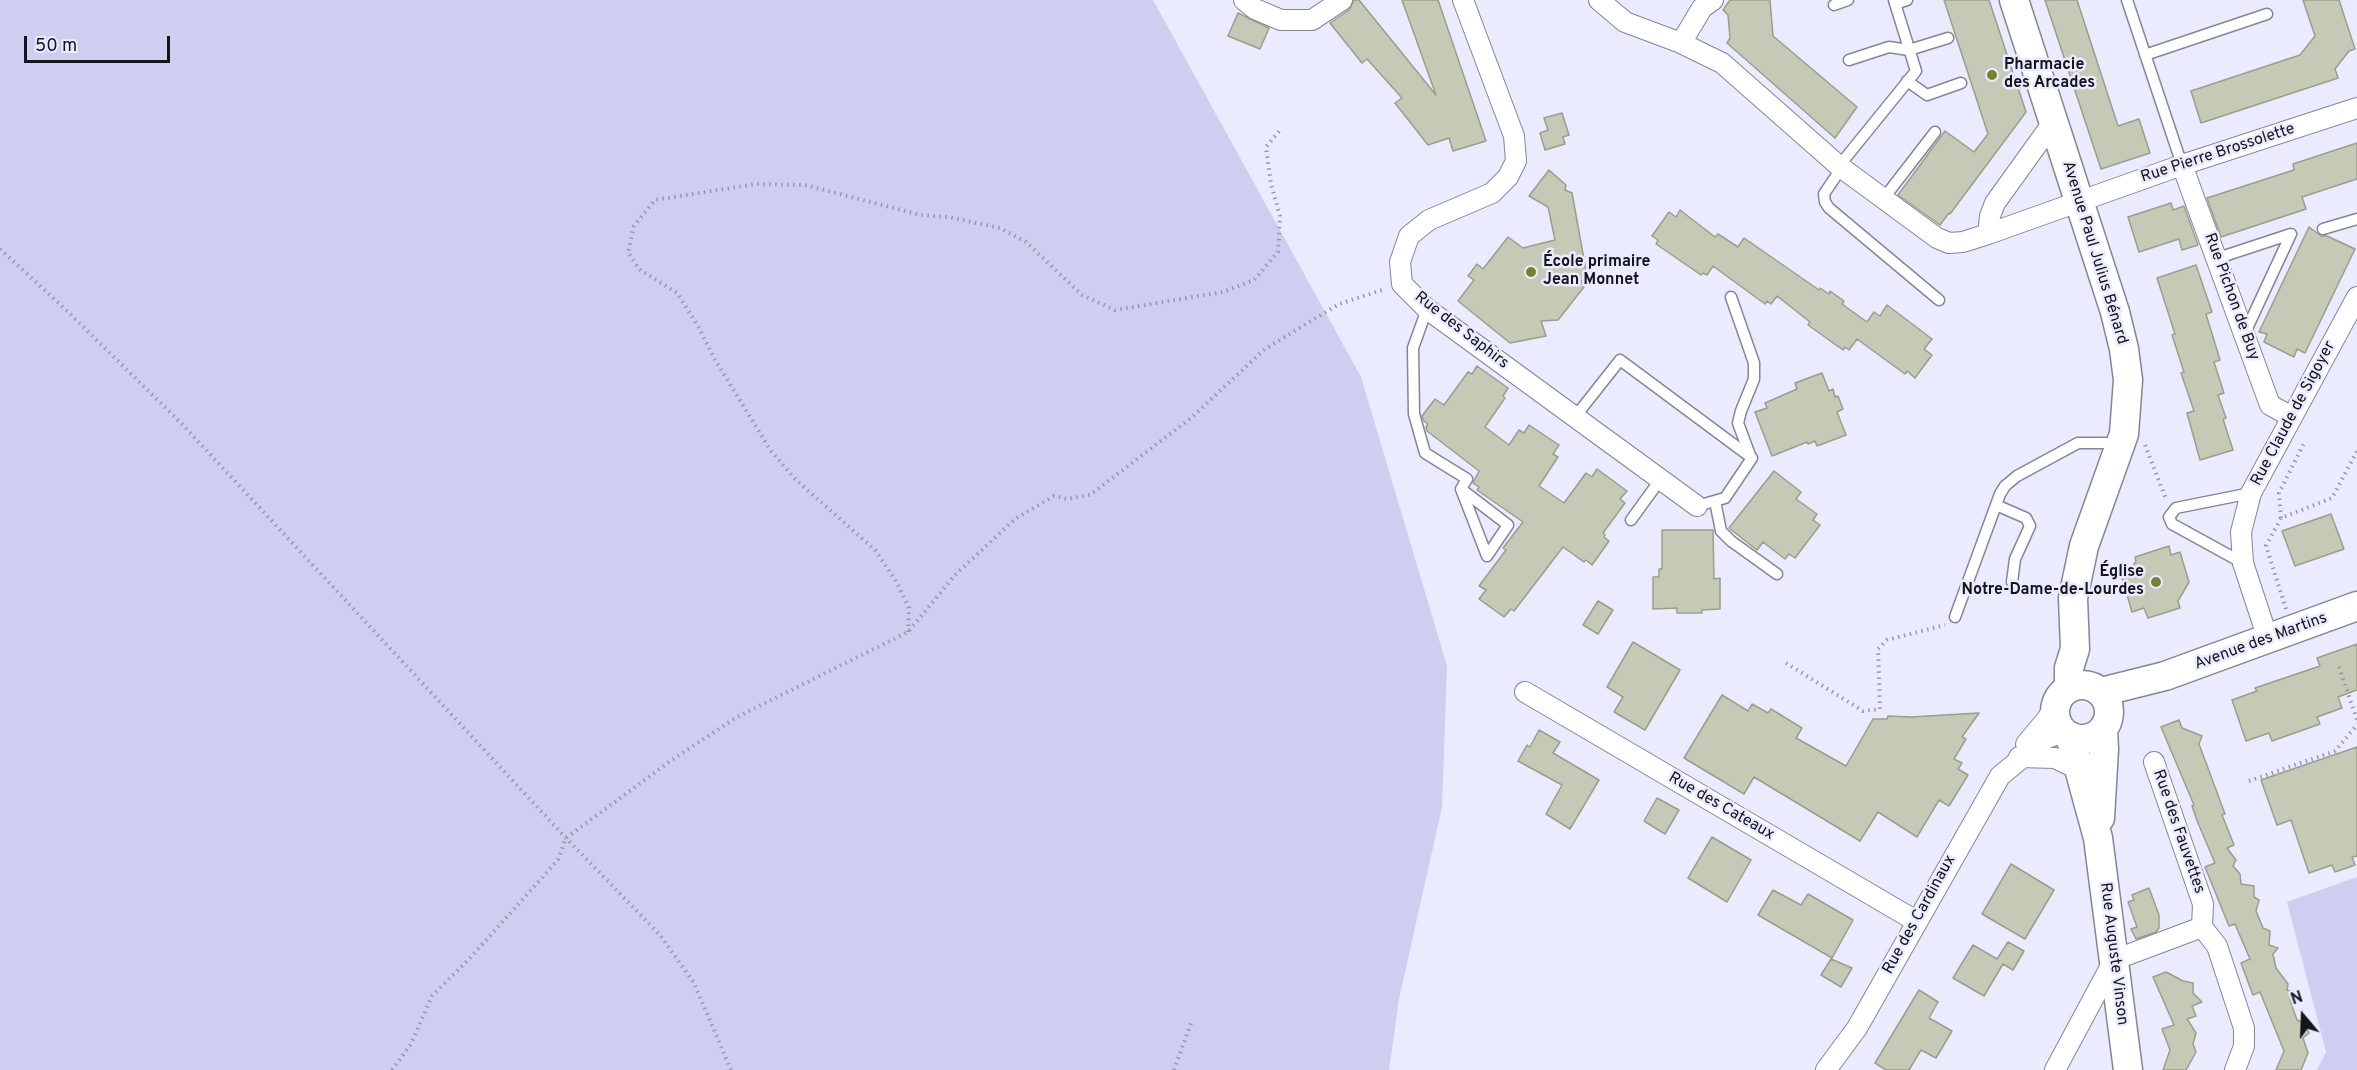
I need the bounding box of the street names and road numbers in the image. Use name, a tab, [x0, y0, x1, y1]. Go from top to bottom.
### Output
street label: Rue Pierre Brossolette	[2139, 120, 2297, 188]
street label: Avenue Paul Julius Bénard	[2057, 159, 2131, 347]
street label: Rue Pichon de Buy	[2199, 231, 2263, 363]
street label: Rue des Saphirs	[1410, 288, 1512, 374]
street label: Rue Claude de Sigoyer	[2248, 338, 2340, 490]
street label: Avenue des Martins	[2192, 609, 2330, 675]
street label: Rue des Fauvettes	[2148, 767, 2208, 897]
street label: Rue des Cateaux	[1665, 769, 1777, 845]
street label: Rue des Cardinaux	[1879, 852, 1961, 978]
street label: Rue Auguste Vinson	[2095, 882, 2131, 1026]

